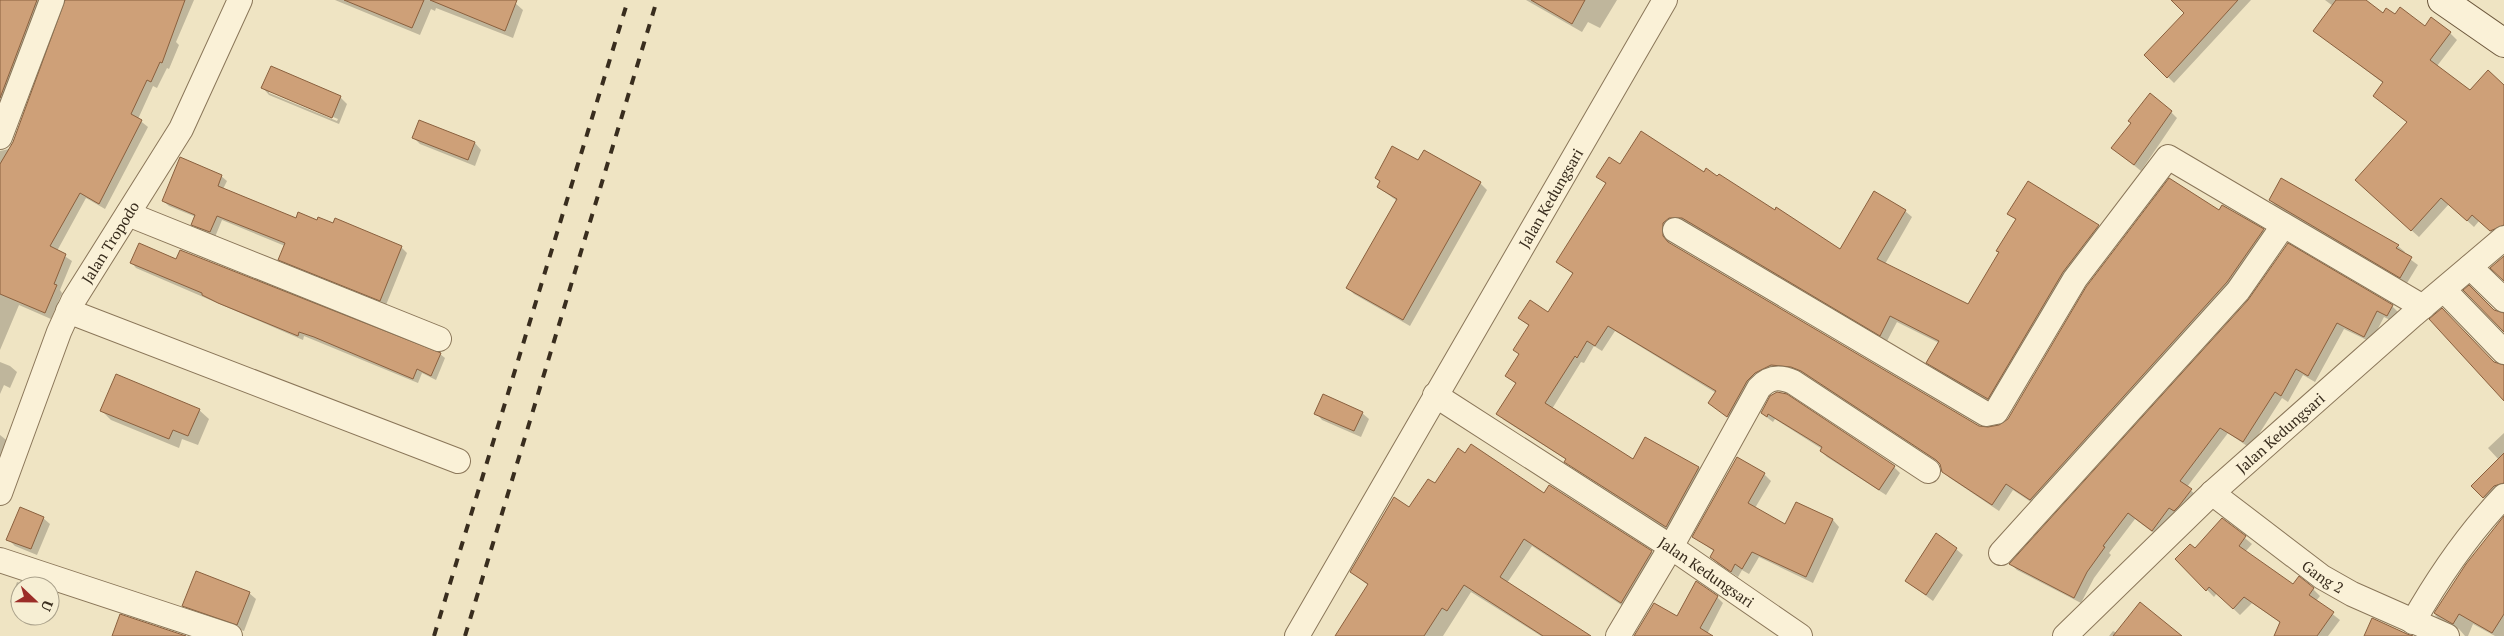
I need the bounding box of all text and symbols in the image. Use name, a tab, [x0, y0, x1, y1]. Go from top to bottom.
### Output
street label: Jalan Kedungsari	[1514, 145, 1587, 252]
street label: Jalan Tropodo	[77, 197, 143, 287]
street label: Jalan Kedungsari	[2232, 388, 2329, 477]
street label: Jalan Kedungsari	[1655, 532, 1758, 612]
street label: Gang 2	[2298, 555, 2348, 597]
north arrow	[10, 576, 60, 626]
text: U	[37, 598, 58, 614]

